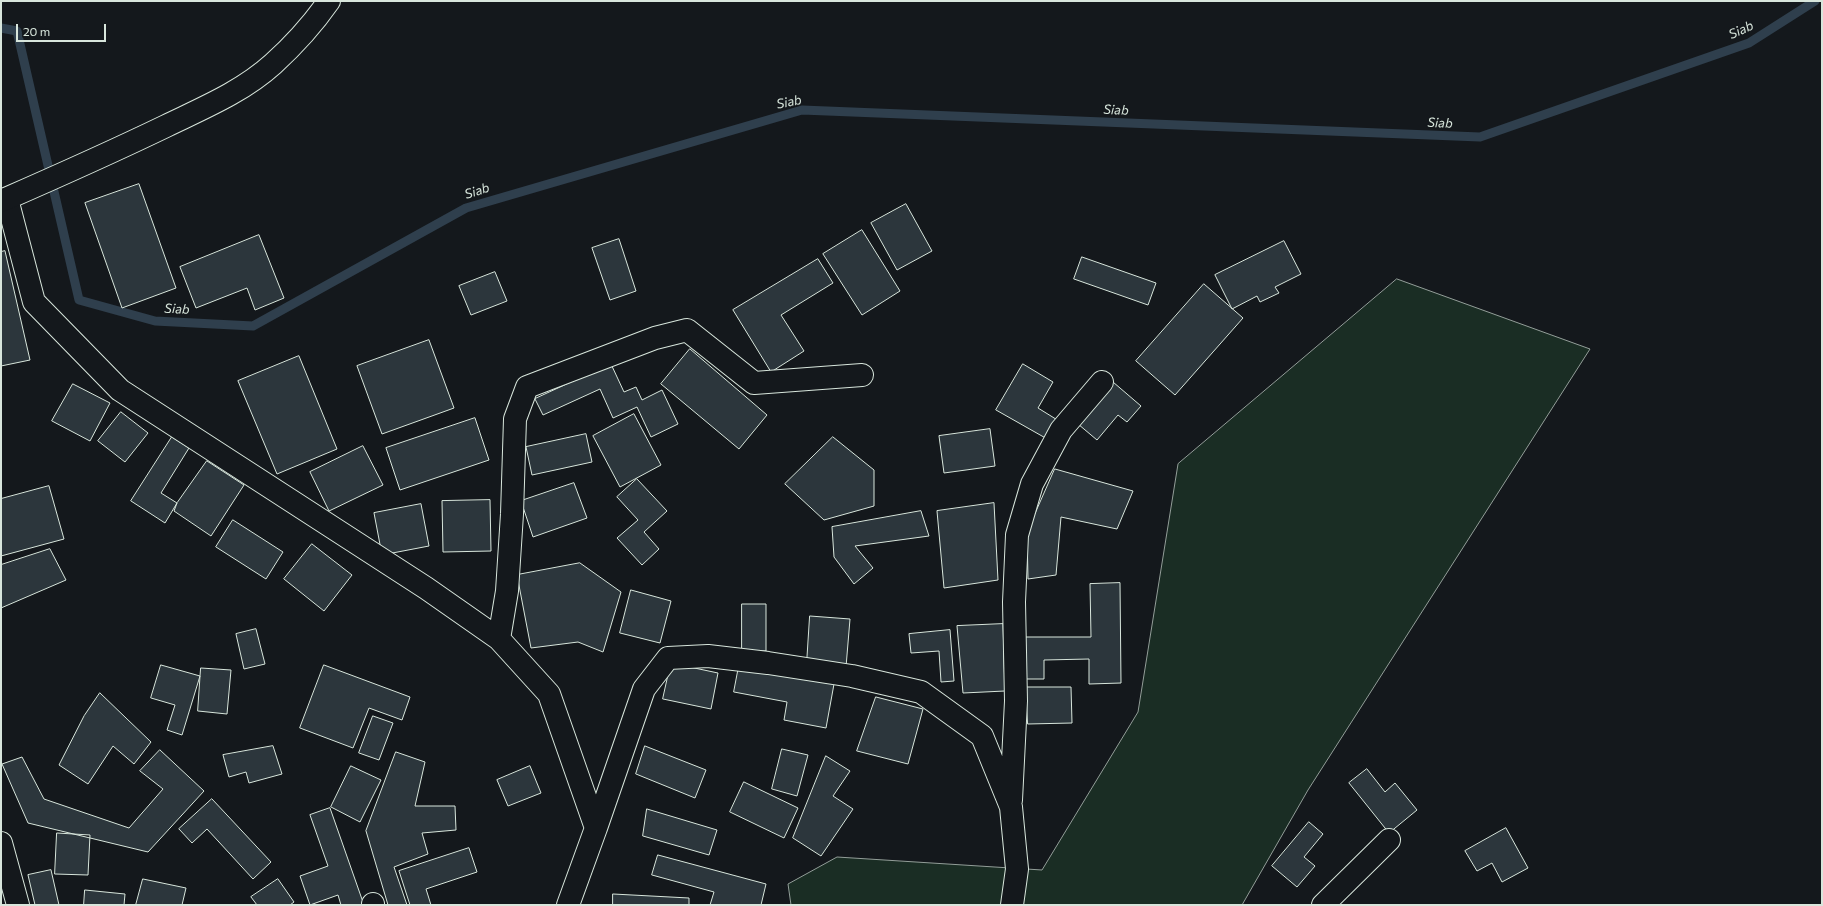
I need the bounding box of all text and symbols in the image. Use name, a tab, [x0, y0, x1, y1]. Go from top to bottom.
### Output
scale bar	[18, 16, 108, 42]
water label: Siab	[1726, 18, 1756, 42]
text: 20 m	[23, 24, 50, 38]
water label: Siab	[775, 92, 803, 112]
water label: Siab	[1103, 102, 1129, 118]
water label: Siab	[1427, 115, 1453, 131]
water label: Siab	[462, 180, 492, 202]
water label: Siab	[164, 301, 190, 317]

